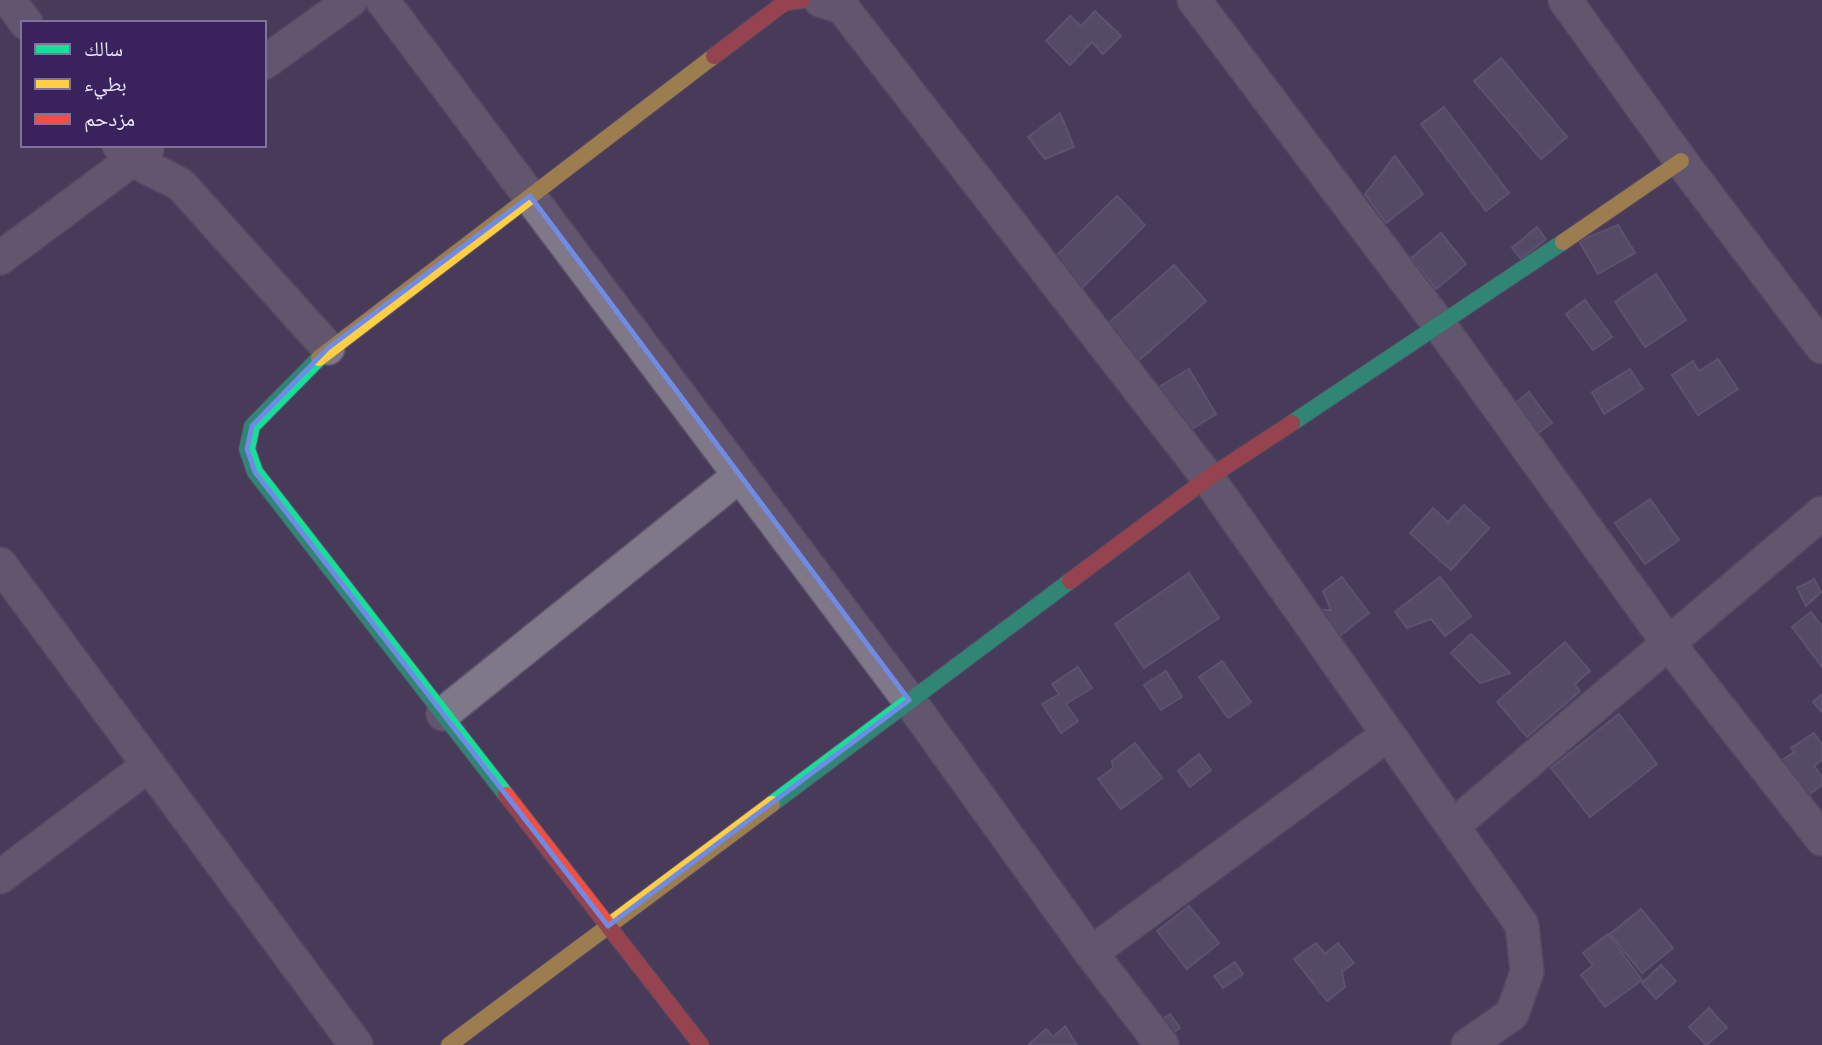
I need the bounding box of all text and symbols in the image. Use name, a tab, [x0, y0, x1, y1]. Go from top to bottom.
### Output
legend	[21, 21, 266, 147]
text: سالك	[84, 34, 123, 64]
text: بطيء	[84, 69, 127, 100]
text: مزدحم	[84, 104, 135, 134]

